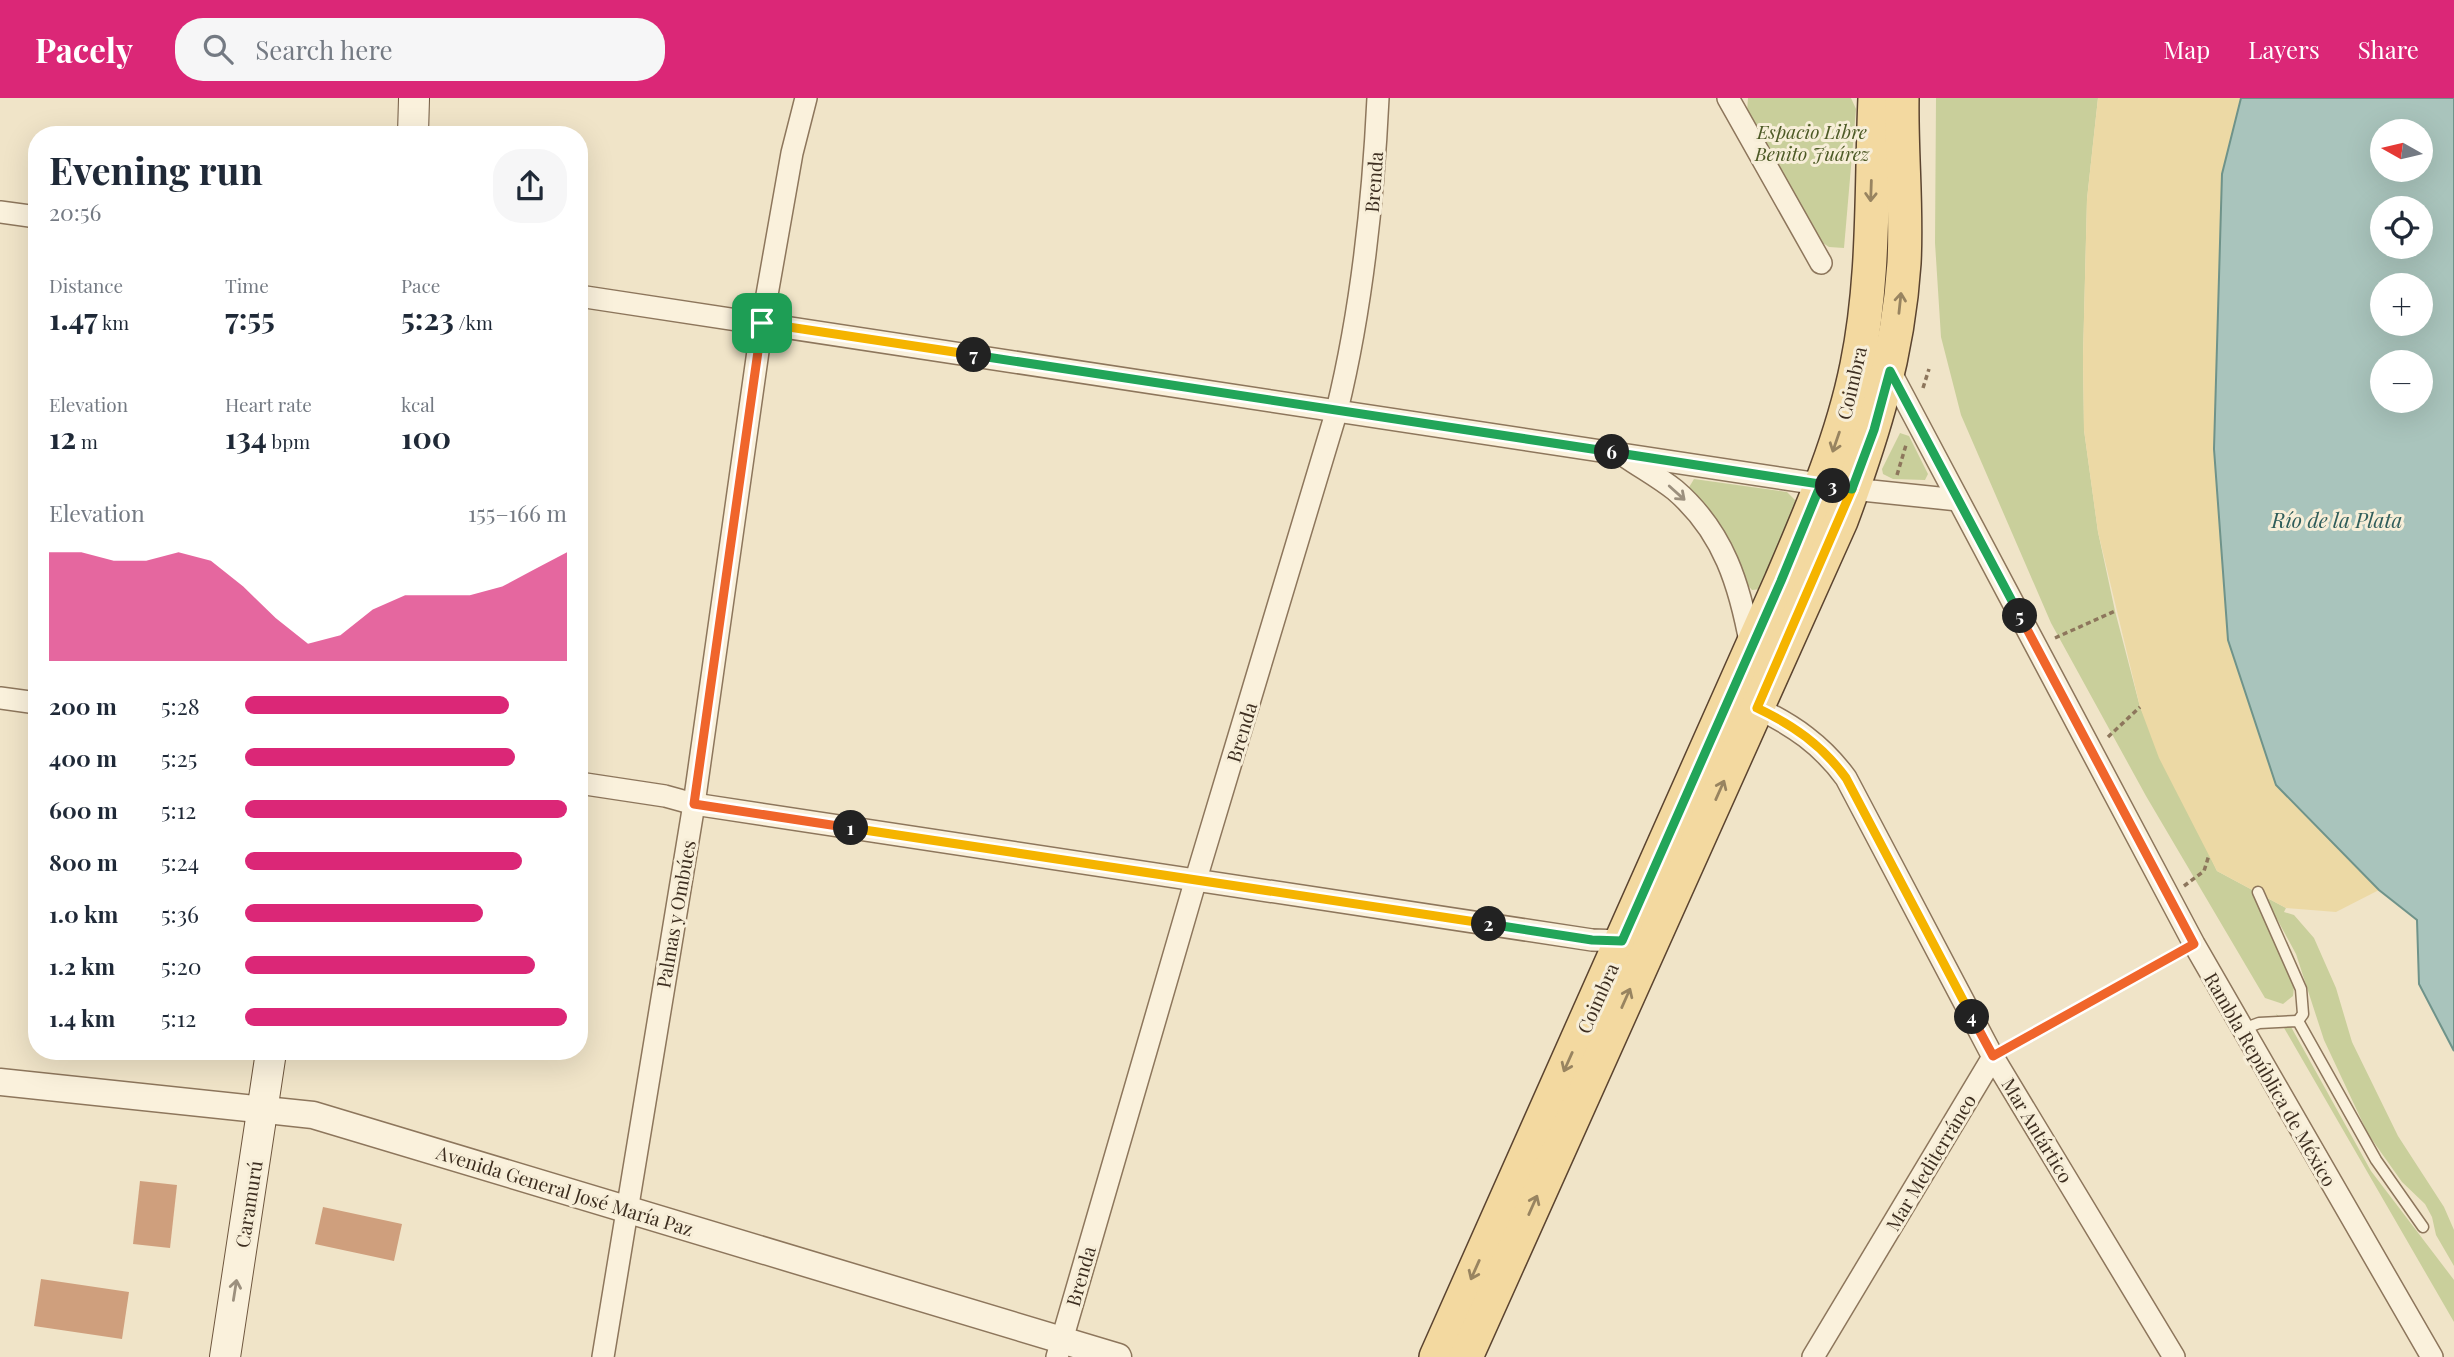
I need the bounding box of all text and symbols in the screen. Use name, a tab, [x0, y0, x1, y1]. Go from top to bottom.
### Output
search box	[175, 18, 665, 81]
text: Pacely	[35, 27, 133, 71]
icon: search	[199, 30, 237, 68]
text: Search here	[255, 32, 393, 67]
text: Map	[2164, 33, 2210, 65]
text: Layers	[2248, 33, 2320, 65]
text: Share	[2358, 33, 2419, 65]
park label: Espacio Libre Benito Juárez	[1754, 118, 1871, 166]
north arrow	[2370, 119, 2432, 182]
map controls	[2370, 119, 2433, 413]
text: Evening run	[49, 144, 263, 195]
button: share	[493, 149, 567, 223]
street label: Brenda	[1358, 150, 1388, 213]
one-way arrow	[1865, 179, 1878, 202]
text: 20:56	[49, 196, 101, 227]
button: locate	[2370, 196, 2433, 259]
text: Distance	[49, 272, 123, 298]
text: Time	[225, 272, 269, 298]
text: Pace	[401, 272, 440, 298]
button: +	[2370, 273, 2433, 336]
one-way arrow	[1894, 292, 1907, 315]
pin	[732, 293, 792, 353]
text: 1.47	[49, 298, 98, 338]
text: 7:55	[225, 298, 275, 338]
text: 5:23	[401, 298, 454, 338]
icon: arrive	[743, 304, 781, 342]
text: km	[98, 309, 129, 335]
text: /km	[454, 309, 493, 335]
pin: 7	[956, 338, 992, 372]
text: 7	[969, 341, 978, 367]
street label: Coimbra	[1830, 343, 1872, 422]
button: −	[2370, 350, 2433, 413]
text: Elevation	[49, 391, 128, 417]
text: Heart rate	[225, 391, 312, 417]
text: kcal	[401, 391, 435, 417]
text: 12	[49, 417, 76, 457]
text: 134	[225, 417, 267, 457]
text: 100	[401, 417, 451, 457]
text: m	[76, 428, 98, 454]
text: bpm	[267, 428, 310, 454]
one-way arrow	[1829, 430, 1841, 452]
pin: 6	[1594, 434, 1630, 470]
text: 6	[1606, 438, 1617, 464]
pin: 3	[1815, 468, 1850, 504]
text: 3	[1828, 472, 1837, 498]
one-way arrow	[1668, 485, 1686, 501]
text: Elevation	[49, 497, 145, 528]
text: 155–166 m	[468, 497, 567, 528]
water label: Río de la Plata	[2271, 505, 2402, 533]
pin: 5	[2002, 598, 2038, 634]
text: 5	[2015, 602, 2024, 628]
text: 200 m	[49, 690, 117, 721]
text: 5:28	[161, 690, 200, 721]
street label: Brenda	[1220, 698, 1263, 765]
text: 400 m	[49, 742, 117, 773]
text: 5:25	[161, 742, 197, 773]
one-way arrow	[1713, 780, 1727, 801]
text: 600 m	[49, 794, 118, 825]
text: 5:12	[161, 794, 196, 825]
pin: 1	[834, 810, 868, 846]
text: 1	[847, 814, 854, 840]
street label: Palmas y Ombúes	[649, 838, 701, 990]
text: 800 m	[49, 846, 118, 877]
text: 5:24	[161, 846, 199, 877]
text: 1.0 km	[49, 898, 118, 929]
text: 5:36	[161, 898, 199, 929]
pin: 2	[1472, 906, 1506, 942]
text: 2	[1484, 910, 1493, 936]
text: 1.2 km	[49, 950, 115, 981]
text: 5:20	[161, 950, 201, 981]
street label: Coimbra	[1570, 958, 1624, 1037]
street label: Rambla República de México	[2199, 967, 2343, 1191]
one-way arrow	[1620, 987, 1633, 1009]
pin: 4	[1954, 1000, 1990, 1034]
text: 1.4 km	[49, 1002, 115, 1033]
text: 5:12	[161, 1002, 196, 1033]
text: 4	[1966, 1003, 1977, 1029]
one-way arrow	[1561, 1051, 1574, 1073]
street label: Mar Antártico	[1996, 1073, 2080, 1187]
street label: Mar Mediterráneo	[1879, 1089, 1981, 1235]
street label: Avenida General José María Paz	[433, 1138, 697, 1241]
street label: Caramurú	[228, 1159, 268, 1249]
one-way arrow	[1527, 1195, 1540, 1216]
street label: Brenda	[1059, 1242, 1101, 1309]
one-way arrow	[1468, 1259, 1481, 1280]
one-way arrow	[229, 1279, 242, 1301]

